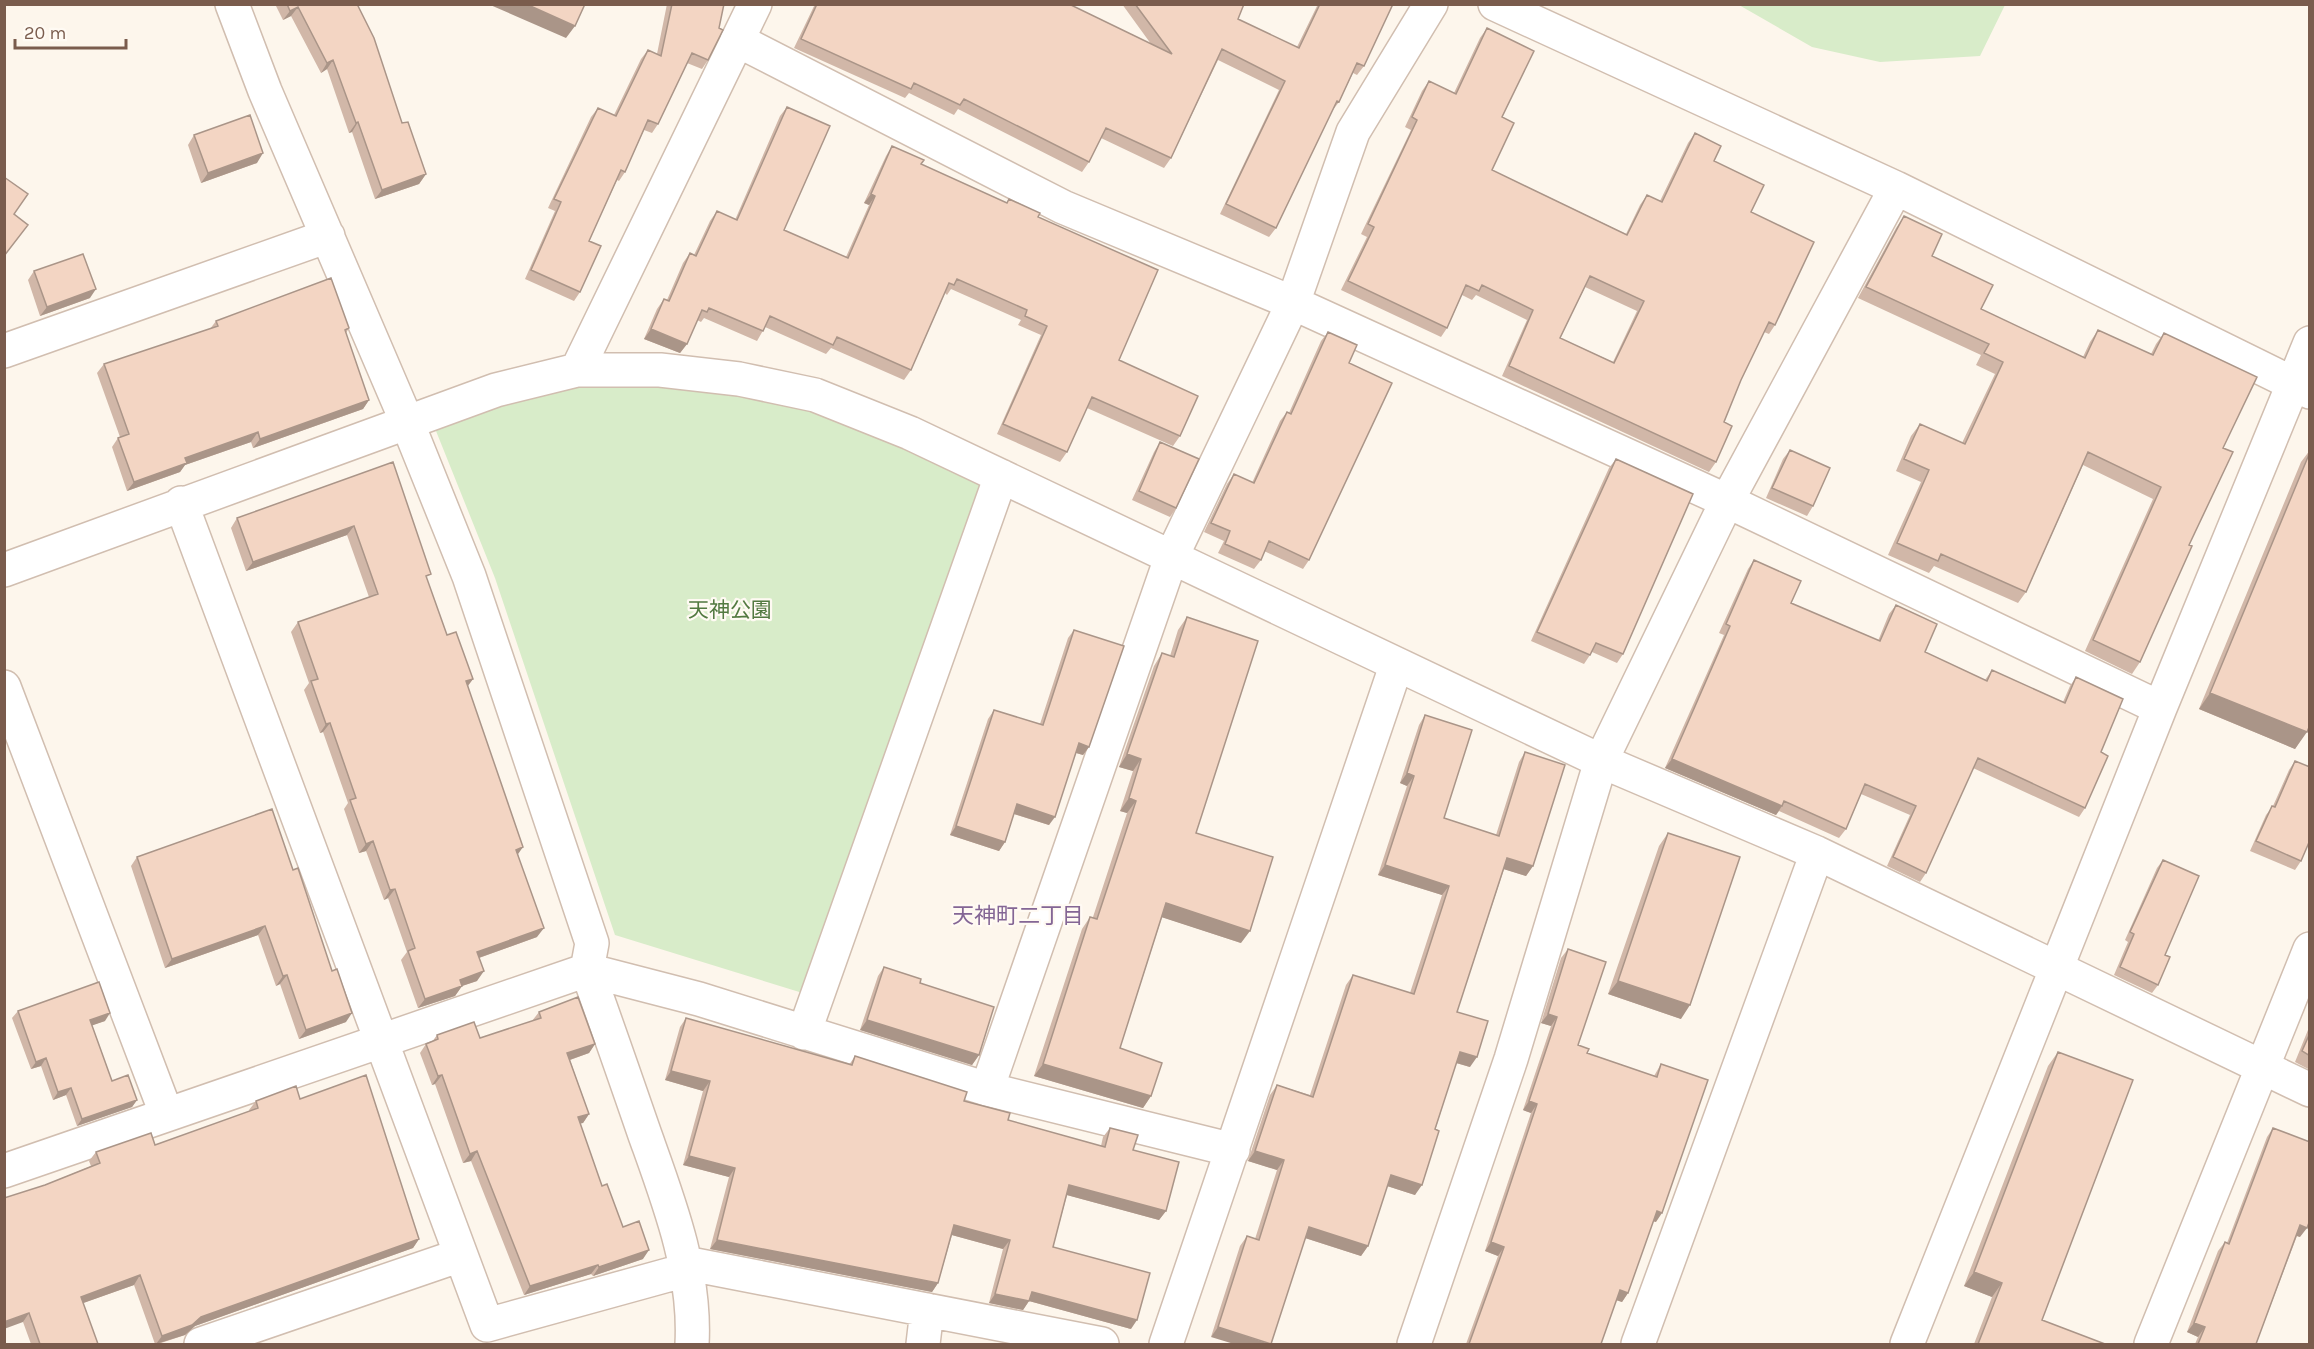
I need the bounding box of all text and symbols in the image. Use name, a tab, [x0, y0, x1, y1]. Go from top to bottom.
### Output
scale bar	[15, 12, 126, 50]
text: 20 m	[24, 22, 66, 44]
park label: 天神公園	[688, 598, 772, 622]
district label: 天神町二丁目	[952, 903, 1084, 929]

